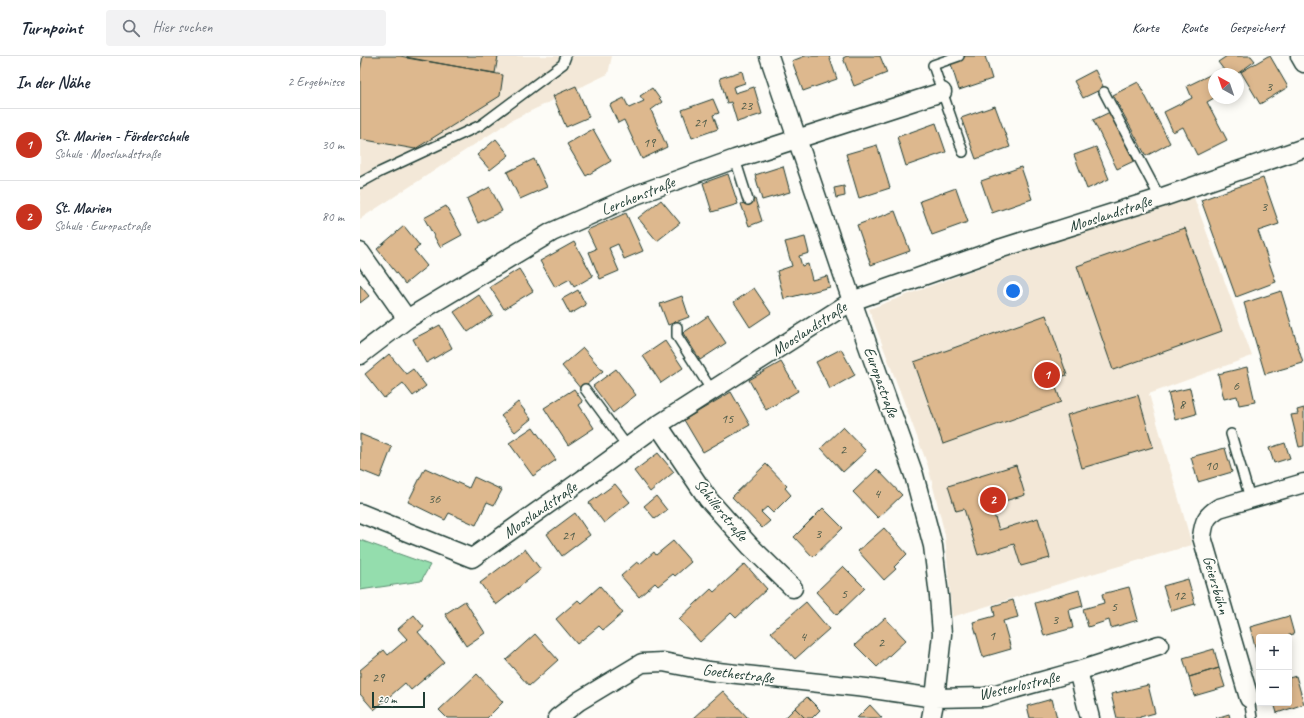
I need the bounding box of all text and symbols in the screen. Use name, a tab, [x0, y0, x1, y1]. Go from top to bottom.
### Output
search box	[106, 10, 386, 46]
text: Turnpoint	[20, 16, 82, 40]
icon: search	[120, 17, 142, 39]
text: Hier suchen	[152, 18, 213, 37]
text: Karte	[1132, 19, 1159, 36]
text: Route	[1181, 19, 1207, 36]
text: Gespeichert	[1229, 19, 1284, 36]
north arrow	[1208, 68, 1244, 104]
text: In der Nähe	[16, 72, 89, 93]
text: 2 Ergebnisse	[288, 74, 344, 90]
house number: 3	[1266, 78, 1274, 95]
house number: 23	[740, 97, 754, 114]
house number: 21	[694, 114, 707, 131]
text: St. Marien - Förderschule	[54, 127, 188, 146]
house number: 19	[643, 134, 657, 151]
text: 1	[26, 137, 32, 153]
text: 30 m	[322, 137, 344, 153]
text: Schule · Mooslandstraße	[54, 146, 160, 162]
street label: Lerchenstraße	[598, 172, 679, 220]
street label: Mooslandstraße	[1066, 191, 1156, 237]
house number: 3	[1261, 198, 1269, 215]
text: St. Marien	[54, 199, 111, 218]
text: 2	[26, 209, 32, 225]
text: 80 m	[322, 209, 344, 225]
text: Schule · Europastraße	[54, 218, 150, 234]
your location	[1003, 281, 1023, 301]
street label: Mooslandstraße	[767, 296, 852, 361]
street label: Europastraße	[859, 344, 904, 422]
pin: 1	[1034, 360, 1060, 390]
house number: 6	[1233, 377, 1240, 394]
house number: 8	[1179, 396, 1187, 413]
house number: 15	[721, 410, 734, 427]
house number: 2	[840, 441, 848, 458]
house number: 10	[1205, 457, 1219, 474]
street label: Schillerstraße	[690, 475, 753, 547]
street label: Mooslandstraße	[499, 476, 582, 543]
house number: 4	[874, 485, 882, 502]
pin: 2	[980, 485, 1006, 515]
house number: 36	[428, 490, 441, 507]
house number: 3	[815, 525, 823, 542]
house number: 21	[562, 527, 575, 544]
street label: Geiersbühn	[1198, 553, 1234, 617]
house number: 5	[841, 585, 848, 602]
house number: 12	[1173, 587, 1187, 604]
house number: 5	[1111, 598, 1118, 615]
house number: 3	[1052, 611, 1060, 628]
house number: 1	[989, 627, 996, 644]
house number: 4	[800, 628, 808, 645]
house number: 2	[878, 634, 886, 651]
map controls	[1256, 634, 1292, 706]
button: +	[1256, 634, 1292, 670]
street label: Goethestraße	[701, 660, 776, 688]
street label: Westerlostraße	[977, 667, 1063, 705]
house number: 29	[372, 669, 386, 686]
button: −	[1256, 670, 1292, 706]
scale bar	[372, 690, 425, 709]
text: 20 m	[378, 692, 397, 706]

